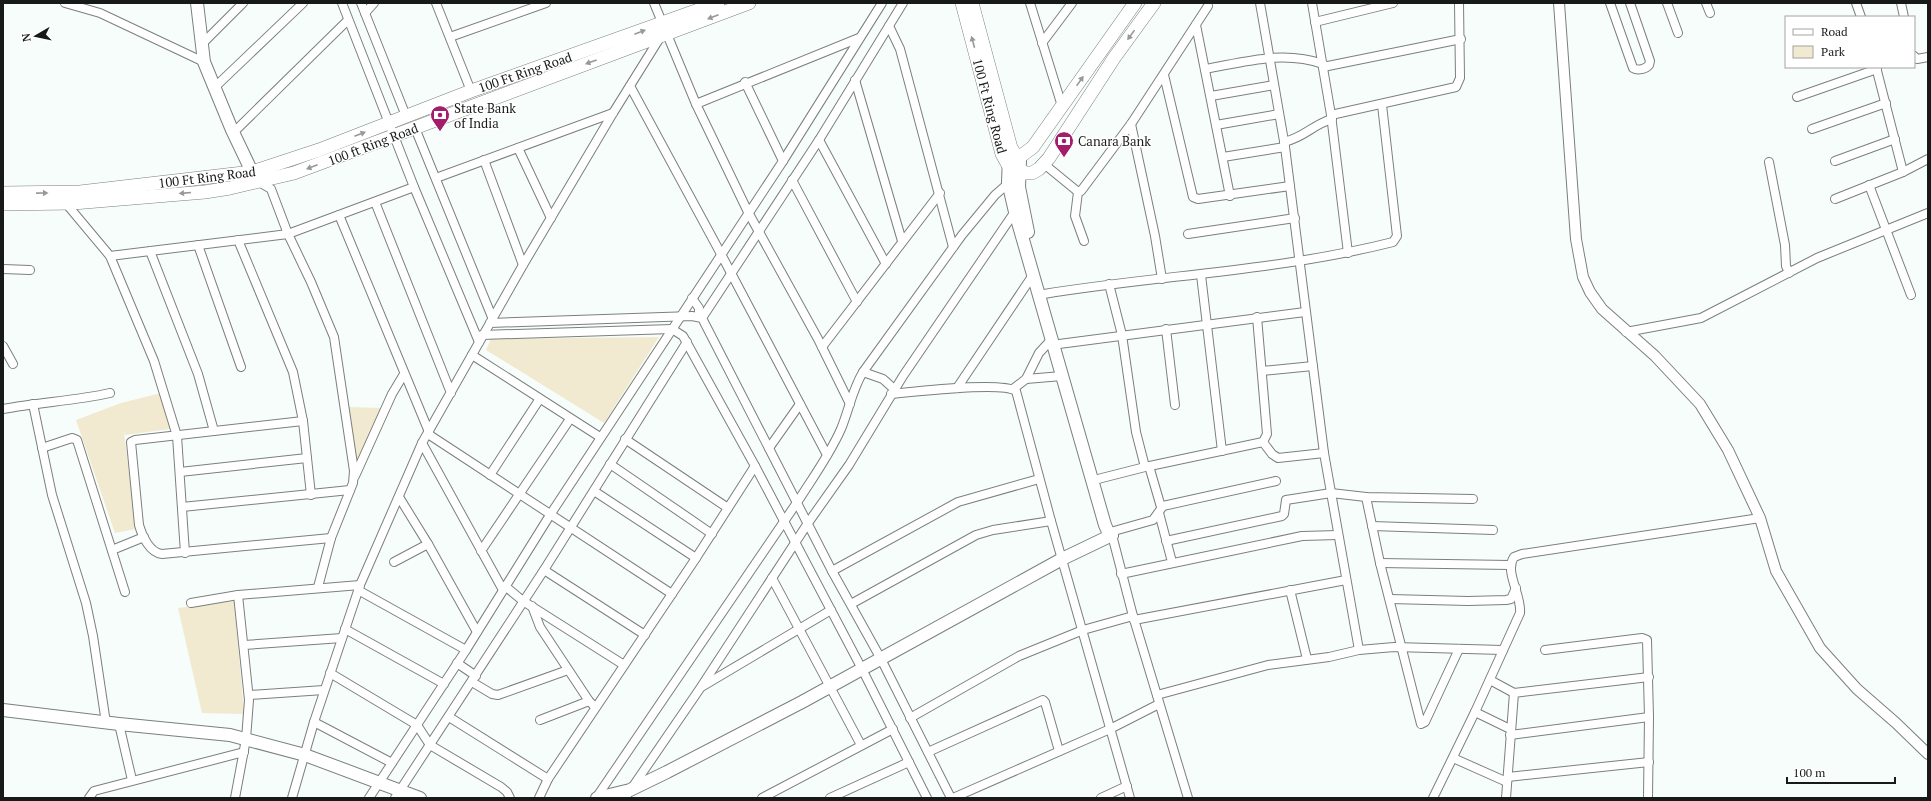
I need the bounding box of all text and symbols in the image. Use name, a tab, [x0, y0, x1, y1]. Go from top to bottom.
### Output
one-way arrow	[706, 14, 718, 20]
north arrow	[16, 16, 56, 56]
legend	[1785, 16, 1915, 68]
text: Road	[1821, 24, 1848, 39]
one-way arrow	[635, 28, 647, 34]
one-way arrow	[1127, 29, 1135, 40]
text: N	[18, 32, 34, 43]
one-way arrow	[969, 35, 975, 48]
text: Park	[1821, 44, 1846, 59]
street label: 100 Ft Ring Road	[476, 48, 574, 96]
street label: 100 Ft Ring Road	[969, 56, 1011, 156]
one-way arrow	[585, 60, 597, 66]
one-way arrow	[1076, 76, 1084, 86]
place label: State Bank of India	[454, 99, 516, 132]
bank icon: State Bank of India	[429, 104, 451, 132]
street label: 100 ft Ring Road	[325, 119, 421, 169]
one-way arrow	[355, 130, 367, 136]
bank icon: Canara Bank	[1053, 130, 1075, 158]
place label: Canara Bank	[1078, 132, 1151, 150]
street label: 100 Ft Ring Road	[157, 162, 257, 192]
one-way arrow	[306, 164, 318, 170]
one-way arrow	[36, 190, 49, 196]
one-way arrow	[179, 190, 191, 197]
scale bar	[1787, 759, 1895, 785]
text: 100 m	[1793, 765, 1826, 780]

